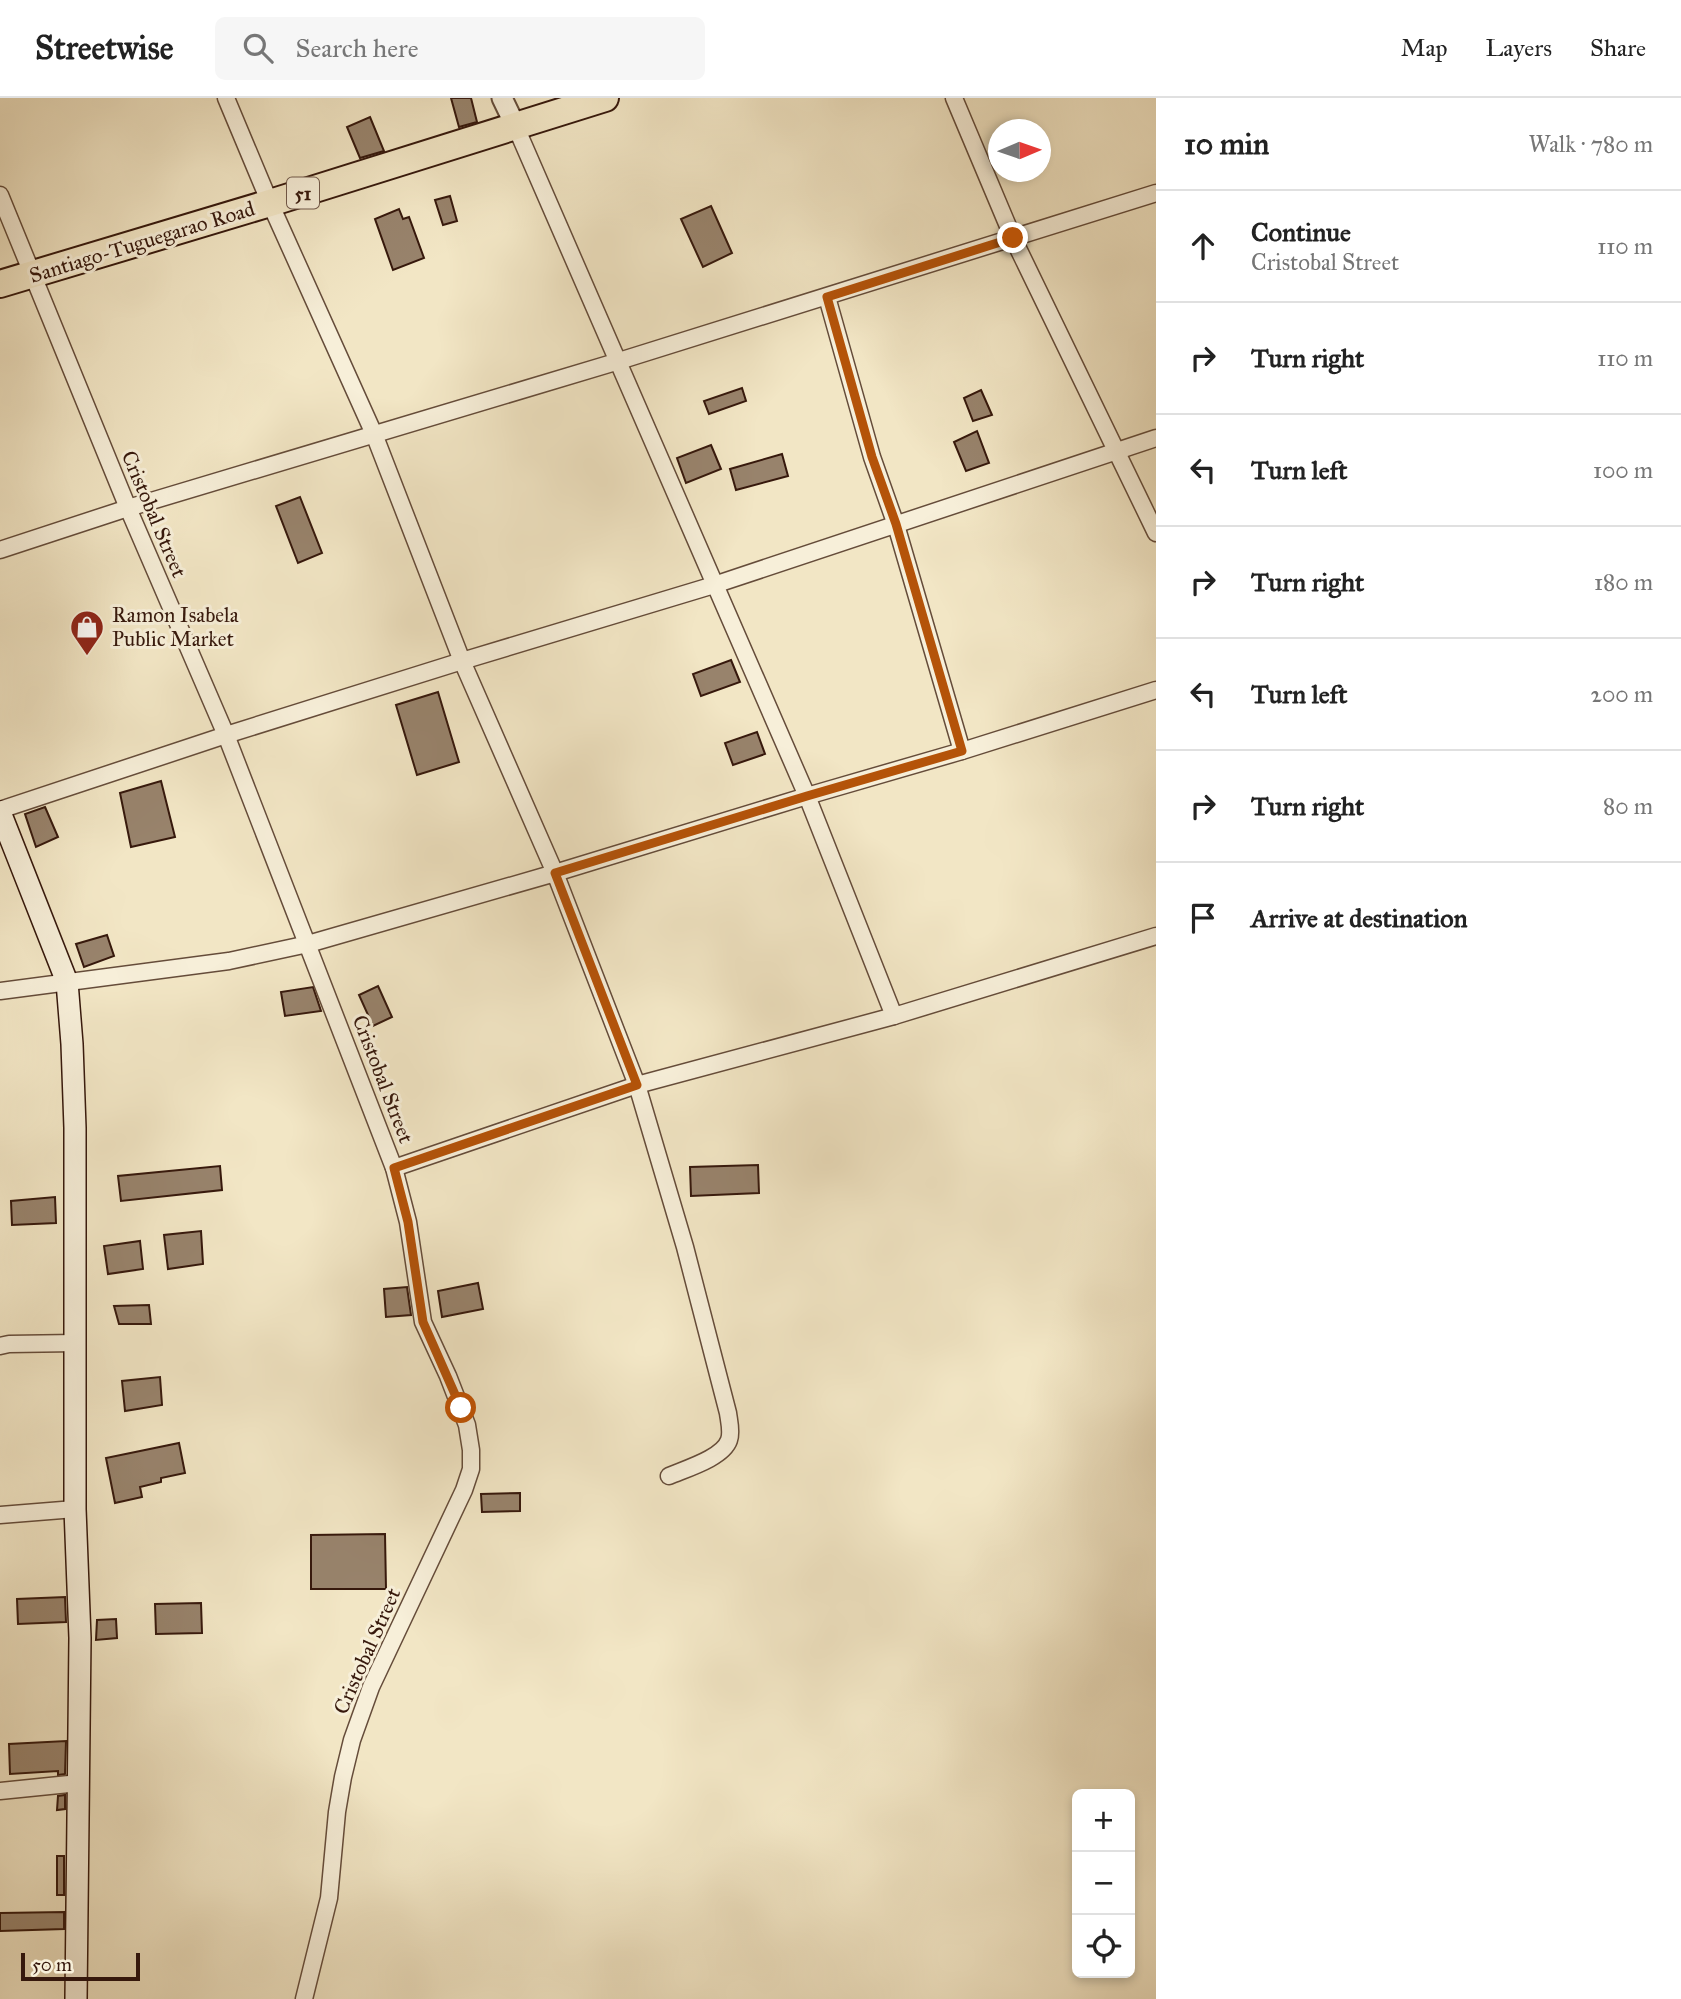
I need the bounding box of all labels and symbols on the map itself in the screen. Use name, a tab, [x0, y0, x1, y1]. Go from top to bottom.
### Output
north arrow	[988, 119, 1051, 182]
road number: 51	[287, 178, 319, 208]
street label: Santiago-Tuguegarao Road	[26, 195, 258, 289]
route end	[997, 222, 1028, 253]
street label: Cristobal Street	[116, 447, 193, 582]
place label: Ramon Isabela Public Market	[112, 602, 239, 652]
shop icon: Ramon Isabela Public Market	[68, 608, 106, 657]
street label: Cristobal Street	[347, 1011, 420, 1147]
route start	[445, 1392, 476, 1423]
street label: Cristobal Street	[328, 1583, 407, 1718]
scale bar	[21, 1950, 140, 1982]

